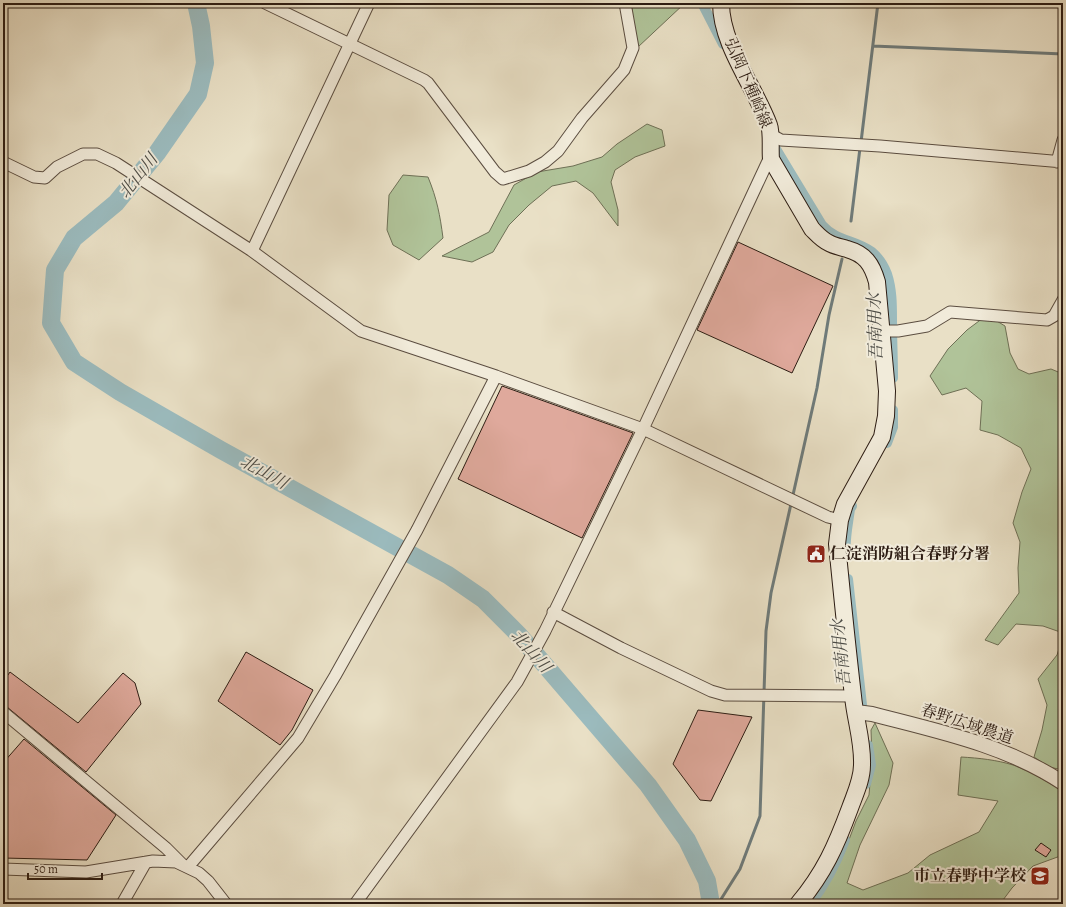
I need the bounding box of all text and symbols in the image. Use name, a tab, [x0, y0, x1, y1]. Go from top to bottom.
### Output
street label: 弘岡下種崎線	[719, 35, 777, 131]
water label: 北山川	[113, 147, 164, 203]
water label: 吾南用水	[862, 291, 888, 361]
water label: 北山川	[236, 450, 294, 495]
public building icon: 仁淀消防組合春野分署	[805, 543, 827, 565]
place label: 仁淀消防組合春野分署	[830, 543, 990, 565]
water label: 吾南用水	[826, 616, 856, 688]
water label: 北山川	[505, 624, 558, 679]
street label: 春野広域農道	[918, 699, 1016, 749]
scale bar	[28, 855, 102, 881]
text: 50 m	[34, 861, 58, 877]
place label: 市立春野中学校	[914, 865, 1027, 887]
school or university icon: 市立春野中学校	[1029, 865, 1051, 887]

